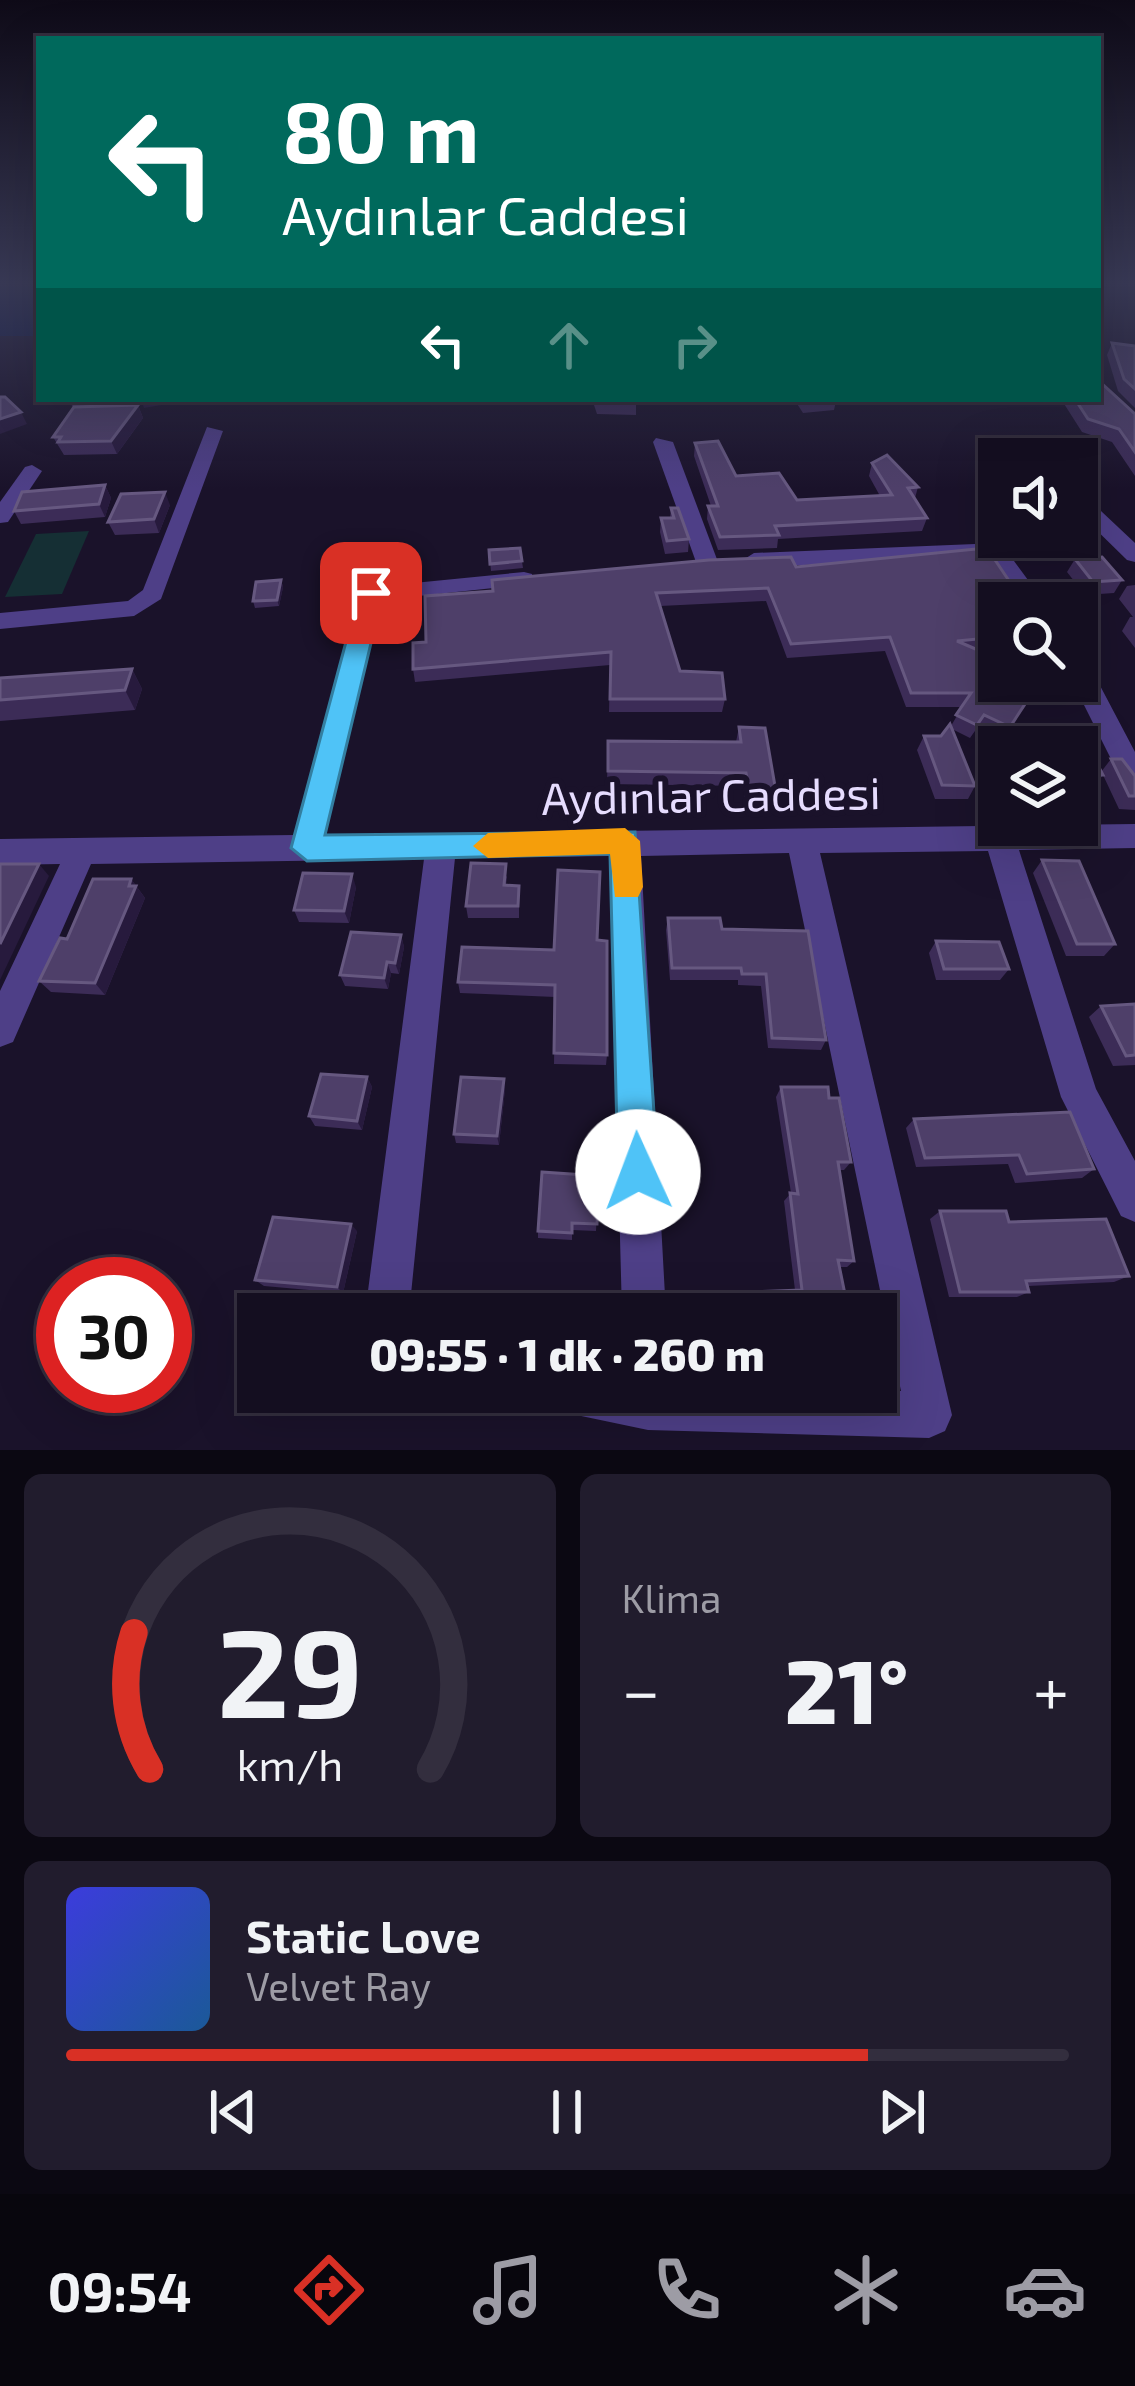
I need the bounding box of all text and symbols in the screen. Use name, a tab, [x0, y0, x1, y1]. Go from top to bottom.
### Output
text: 80 m	[282, 79, 479, 180]
icon: left	[84, 84, 240, 240]
text: Aydınlar Caddesi	[282, 181, 689, 246]
icon: left	[410, 312, 476, 378]
icon: ahead	[536, 312, 602, 378]
icon: right	[662, 312, 728, 378]
map controls	[978, 438, 1098, 846]
button: sound	[978, 438, 1098, 558]
pin	[320, 542, 422, 644]
icon: arrive	[338, 560, 404, 626]
button: search	[978, 582, 1098, 702]
button: layers	[978, 726, 1098, 846]
street label: Aydınlar Caddesi	[541, 764, 881, 824]
position arrow	[575, 1109, 701, 1235]
speed limit sign: 30	[36, 1257, 192, 1413]
text: 09:55 · 1 dk · 260 m	[369, 1326, 765, 1380]
text: Klima	[622, 1574, 721, 1621]
text: 29	[217, 1593, 363, 1743]
text: 21°	[784, 1634, 908, 1742]
text: −	[622, 1649, 660, 1728]
text: +	[1033, 1649, 1069, 1728]
text: km/h	[236, 1737, 343, 1789]
text: Static Love	[246, 1908, 481, 1962]
text: Velvet Ray	[246, 1962, 431, 2009]
icon: previous	[200, 2079, 266, 2145]
icon: pause	[534, 2079, 600, 2145]
icon: next	[869, 2079, 935, 2145]
icon: directions	[287, 2248, 371, 2332]
icon: music	[466, 2248, 550, 2332]
icon: phone	[645, 2248, 729, 2332]
icon: climate	[824, 2248, 908, 2332]
icon: car	[1003, 2248, 1087, 2332]
text: 09:54	[48, 2258, 192, 2323]

